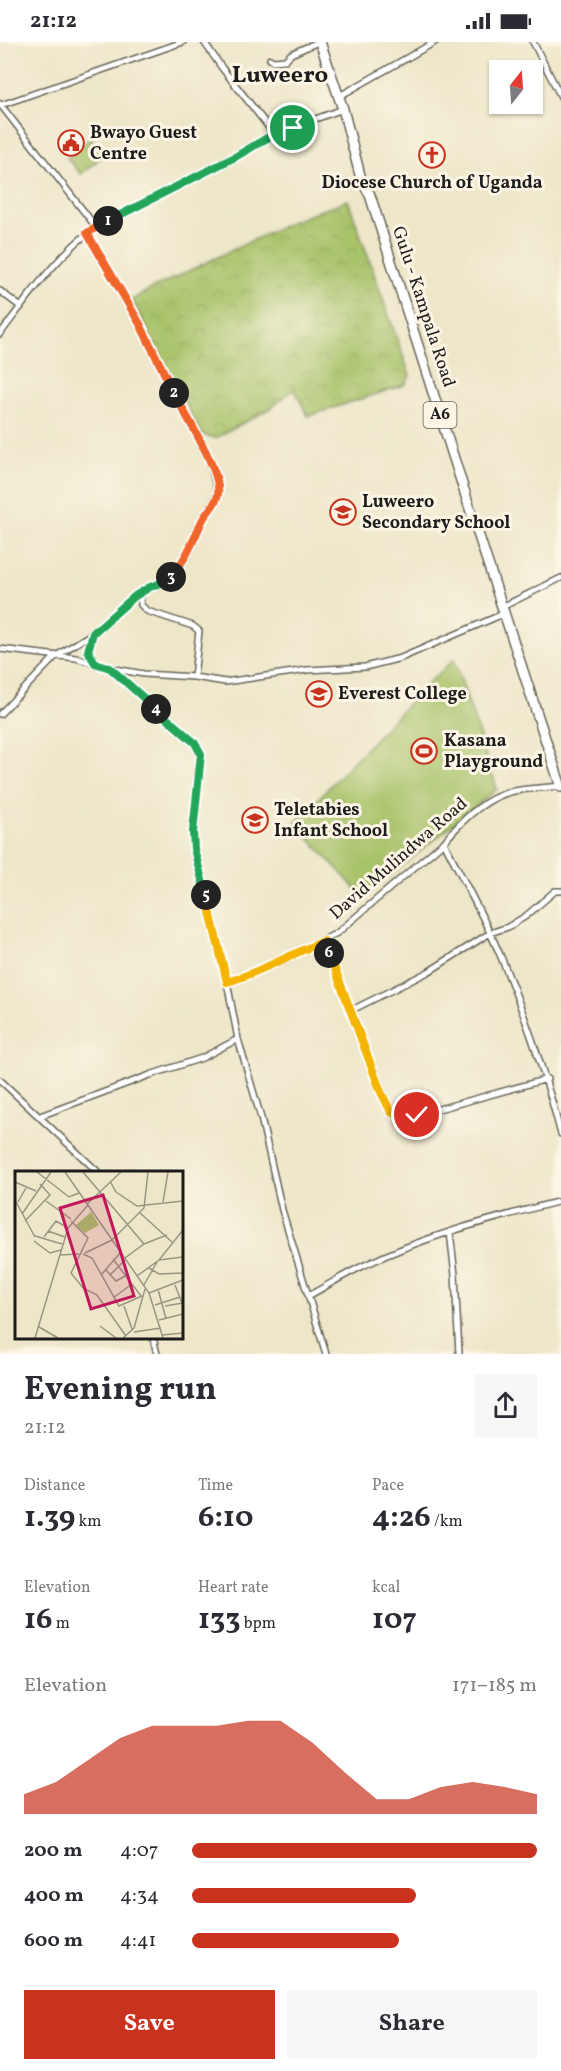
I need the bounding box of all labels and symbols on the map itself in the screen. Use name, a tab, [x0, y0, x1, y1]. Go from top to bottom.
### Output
district label: Luweero	[232, 59, 328, 93]
north arrow	[489, 60, 543, 114]
pin	[267, 102, 318, 153]
place label: Bwayo Guest Centre	[90, 121, 197, 167]
public building icon: Bwayo Guest Centre	[56, 128, 86, 158]
church icon: Diocese Church of Uganda	[417, 140, 447, 170]
place label: Diocese Church of Uganda	[321, 171, 543, 196]
pin: 1	[93, 206, 123, 236]
street label: Gulu - Kampala Road	[385, 223, 461, 391]
pin: 2	[159, 378, 189, 408]
road number: A6	[424, 402, 456, 428]
place label: Luweero Secondary School	[362, 490, 511, 536]
school or university icon: Luweero Secondary School	[328, 497, 358, 527]
pin: 3	[156, 562, 186, 592]
school or university icon: Everest College	[304, 679, 334, 709]
place label: Everest College	[338, 682, 467, 707]
pin: 4	[141, 694, 171, 724]
place label: Kasana Playground	[444, 729, 543, 775]
sports icon: Kasana Playground	[409, 736, 439, 766]
street label: David Mulindwa Road	[325, 792, 473, 926]
place label: Teletabies Infant School	[274, 798, 388, 844]
school or university icon: Teletabies Infant School	[240, 805, 270, 835]
pin: 5	[191, 880, 221, 910]
pin: 6	[314, 938, 344, 968]
pin	[391, 1089, 442, 1140]
inset map	[15, 1171, 183, 1339]

